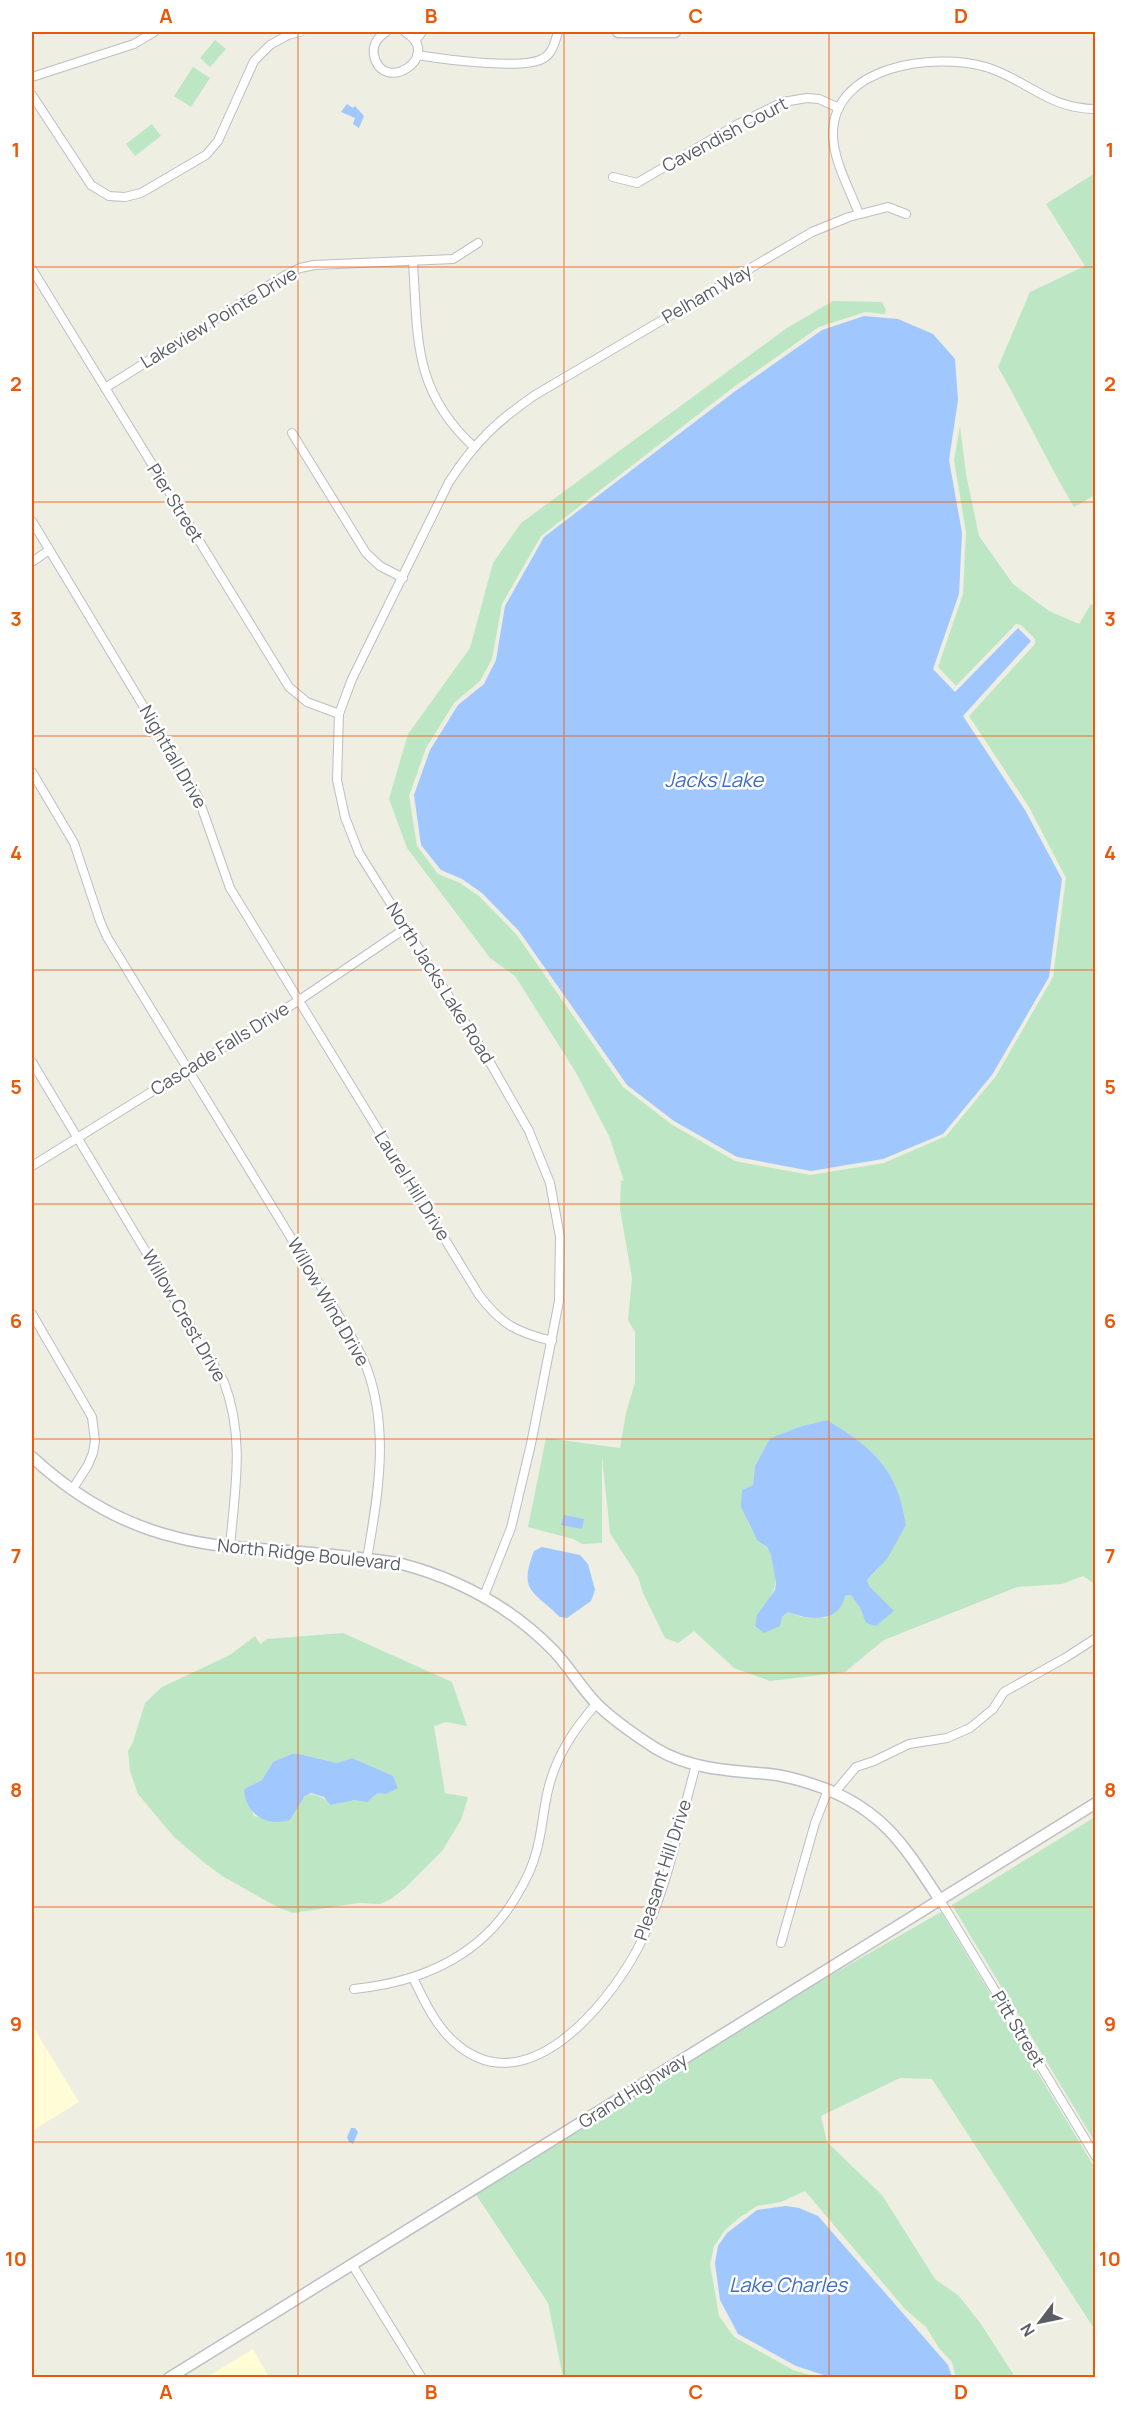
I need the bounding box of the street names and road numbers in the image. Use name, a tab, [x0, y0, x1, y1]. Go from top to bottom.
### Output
street label: Cavendish Court	[658, 91, 791, 177]
street label: Pelham Way	[657, 257, 756, 329]
street label: Lakeview Pointe Drive	[136, 261, 301, 373]
street label: Pier Street	[142, 459, 209, 546]
street label: Nightfall Drive	[135, 701, 213, 812]
street label: North Jacks Lake Road	[381, 897, 500, 1068]
street label: Cascade Falls Drive	[146, 996, 293, 1101]
street label: Laurel Hill Drive	[370, 1126, 456, 1245]
street label: Willow Wind Drive	[282, 1233, 375, 1370]
street label: Willow Crest Drive	[137, 1245, 232, 1386]
street label: North Ridge Boulevard	[216, 1532, 402, 1576]
street label: Pleasant Hill Drive	[628, 1796, 696, 1943]
street label: Pitt Street	[987, 1986, 1051, 2071]
street label: Grand Highway	[574, 2047, 692, 2133]

